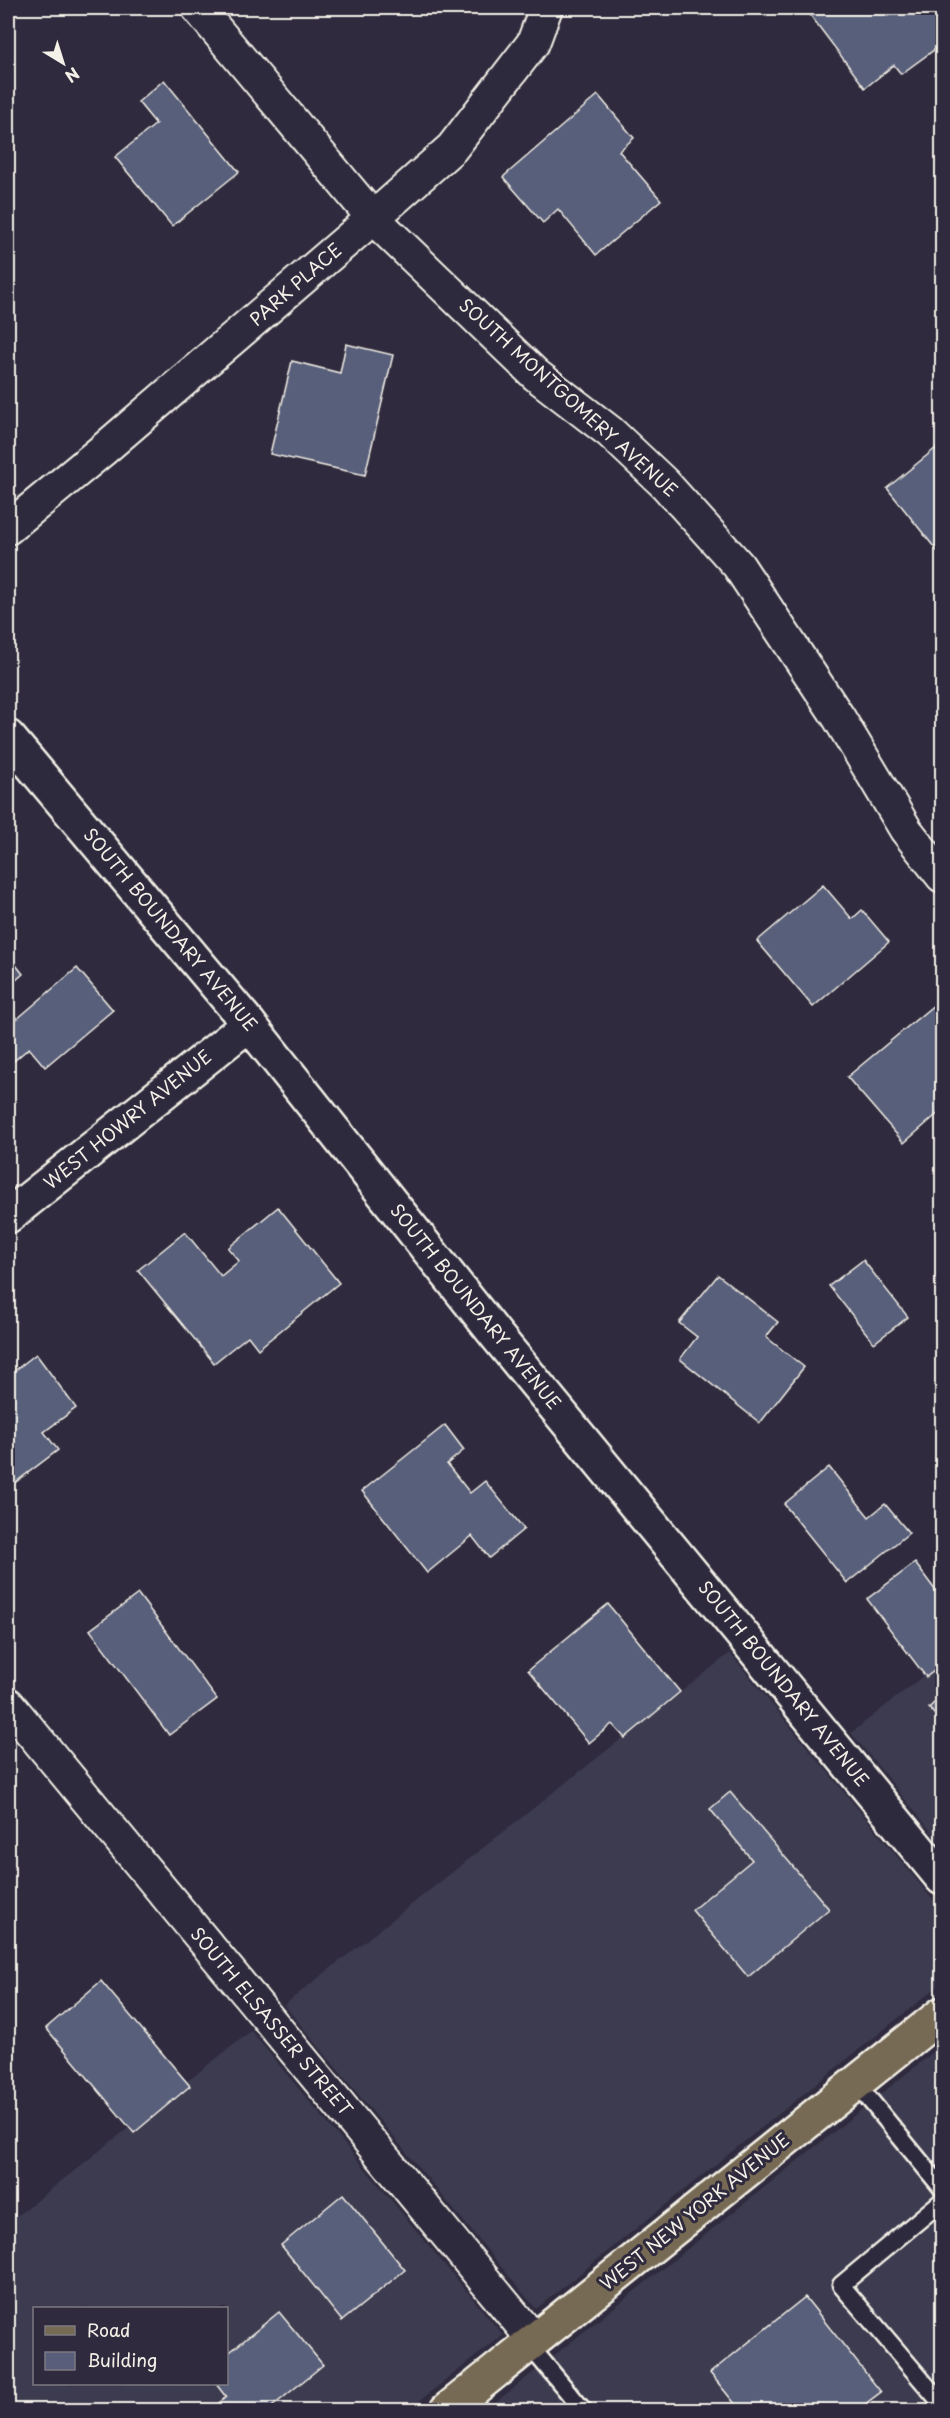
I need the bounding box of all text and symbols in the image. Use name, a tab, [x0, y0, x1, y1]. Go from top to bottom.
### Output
north arrow	[33, 33, 93, 93]
text: N	[60, 62, 85, 89]
street label: PARK PLACE	[243, 236, 347, 332]
street label: SOUTH MONTGOMERY AVENUE	[454, 291, 684, 503]
street label: SOUTH BOUNDARY AVENUE	[78, 822, 264, 1037]
street label: WEST HOWRY AVENUE	[37, 1043, 217, 1195]
street label: SOUTH BOUNDARY AVENUE	[385, 1197, 568, 1415]
street label: SOUTH BOUNDARY AVENUE	[693, 1574, 876, 1792]
street label: SOUTH ELSASSER STREET	[185, 1921, 360, 2122]
street label: WEST NEW YORK AVENUE	[593, 2126, 795, 2296]
legend	[33, 2307, 228, 2385]
text: Road	[87, 2316, 131, 2343]
text: Building	[87, 2346, 157, 2373]

